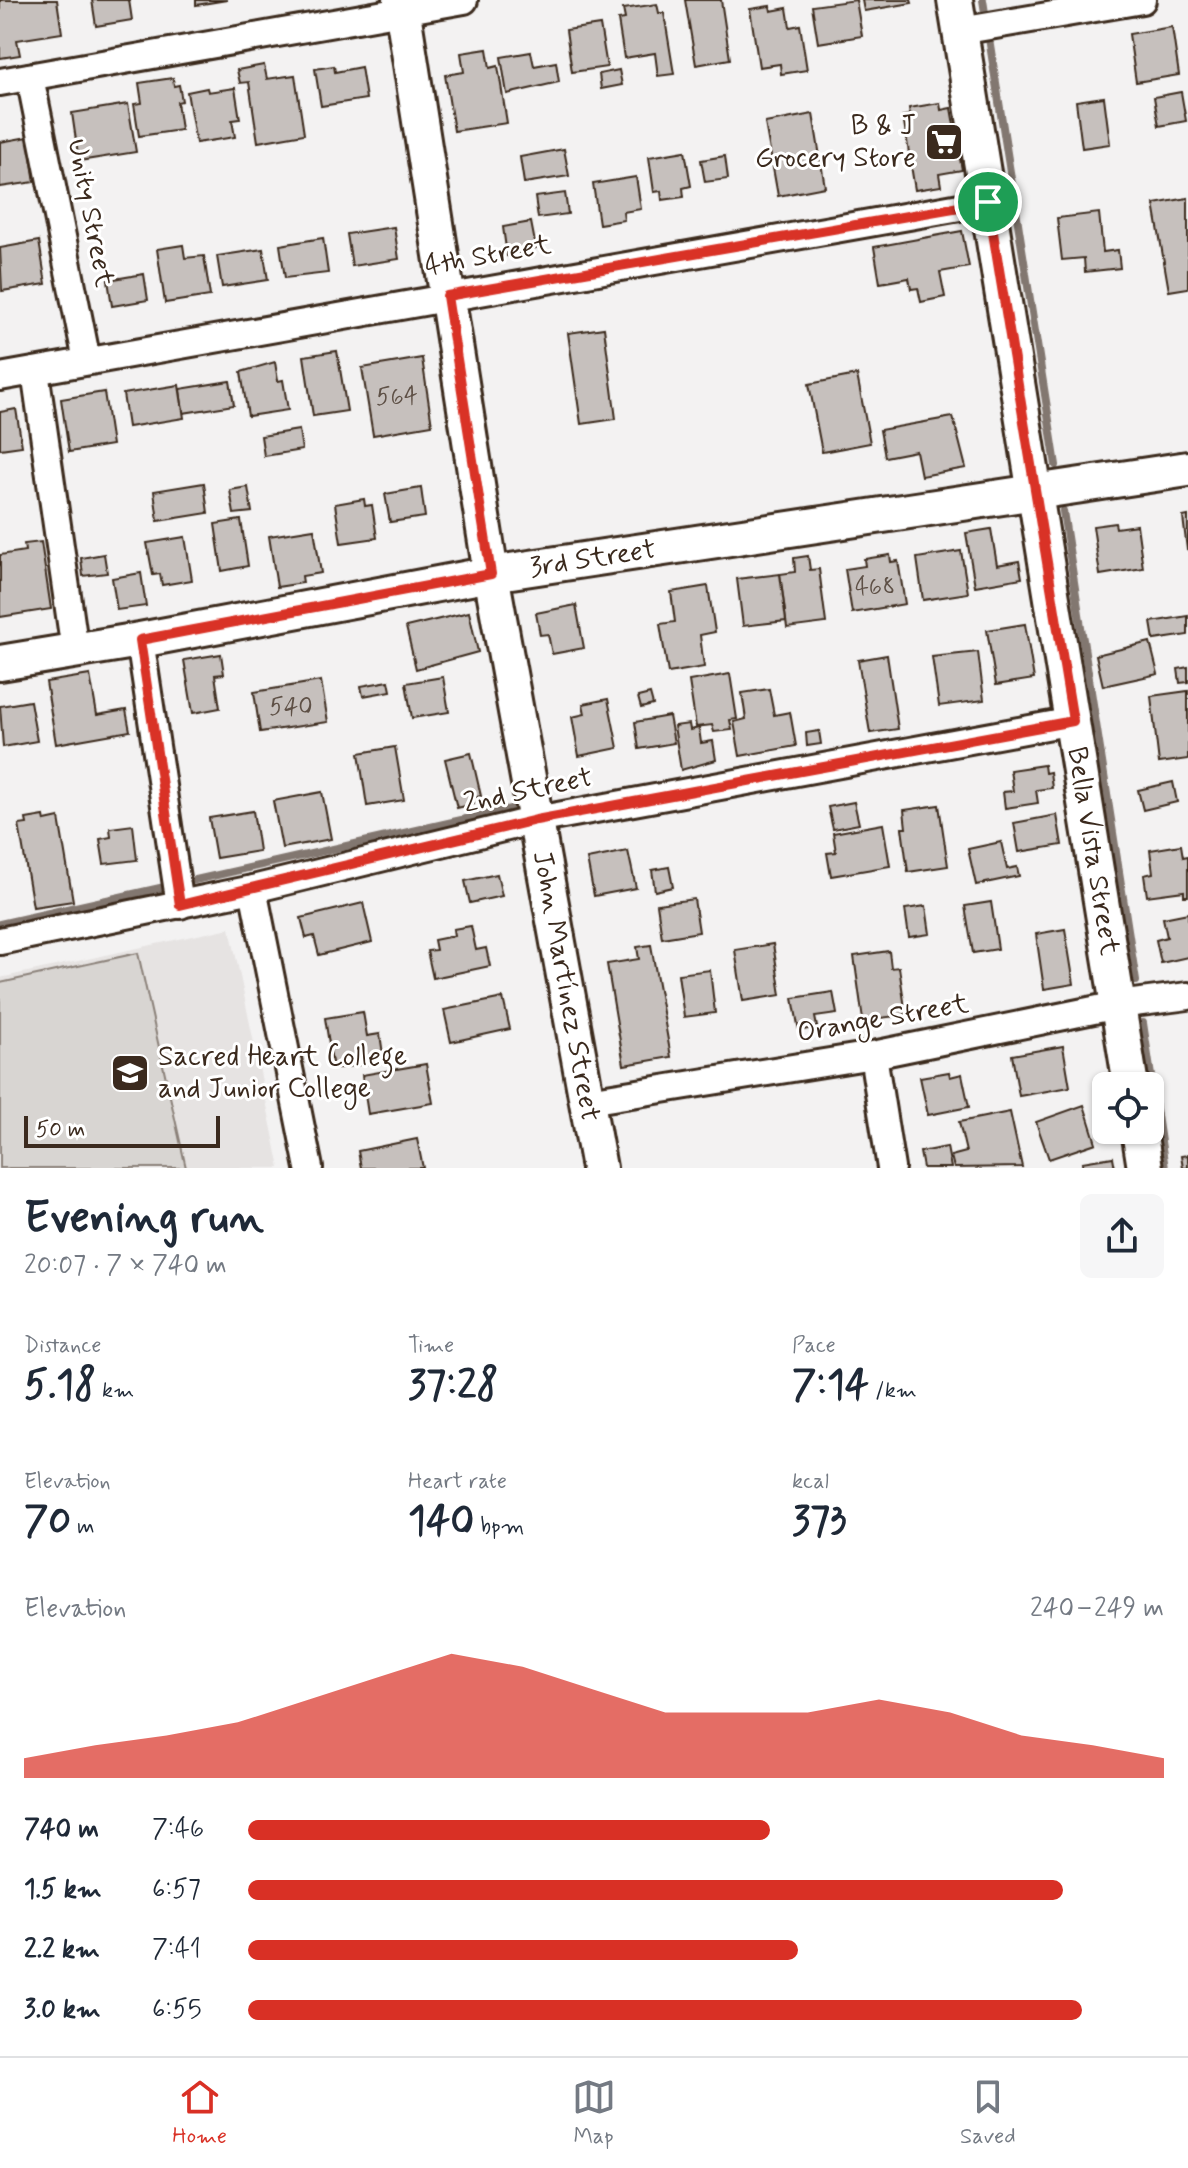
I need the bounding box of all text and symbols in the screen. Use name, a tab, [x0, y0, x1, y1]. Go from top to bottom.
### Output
place label: B & J Grocery Store	[755, 108, 916, 177]
supermarket icon: B & J Grocery Store	[923, 121, 965, 163]
street label: Unity Street	[58, 136, 123, 291]
pin	[954, 168, 1022, 236]
icon: arrive	[966, 180, 1010, 224]
street label: 4th Street	[422, 227, 555, 285]
house number: 564	[376, 382, 418, 413]
street label: 3rd Street	[527, 531, 658, 586]
house number: 468	[855, 572, 895, 603]
house number: 540	[269, 692, 313, 723]
street label: Bella Vista Street	[1058, 744, 1128, 958]
street label: 2nd Street	[460, 759, 596, 823]
street label: John Martínez Street	[523, 848, 609, 1124]
street label: Orange Street	[794, 986, 973, 1054]
place label: Sacred Heart College and Junior College	[158, 1039, 407, 1110]
school or university icon: Sacred Heart College and Junior College	[109, 1052, 151, 1094]
map controls	[1092, 1072, 1164, 1144]
button: locate	[1092, 1072, 1164, 1144]
scale bar	[24, 1112, 220, 1148]
text: 50 m	[36, 1116, 85, 1144]
text: Evening run	[24, 1190, 264, 1248]
button: share	[1080, 1194, 1164, 1278]
text: 20:07 · 7 × 740 m	[24, 1249, 227, 1283]
text: Distance	[24, 1332, 101, 1360]
text: Time	[408, 1332, 454, 1360]
text: Pace	[792, 1332, 836, 1360]
text: 5.18	[24, 1360, 96, 1412]
text: 37:28	[408, 1360, 498, 1412]
text: 7:14	[792, 1360, 869, 1412]
text: km	[96, 1377, 134, 1405]
text: /km	[869, 1377, 917, 1405]
text: Elevation	[24, 1468, 111, 1496]
text: Heart rate	[408, 1468, 507, 1496]
text: kcal	[792, 1468, 829, 1496]
text: 70	[24, 1496, 71, 1548]
text: 140	[408, 1496, 474, 1548]
text: 373	[792, 1496, 847, 1548]
text: m	[71, 1513, 95, 1541]
text: bpm	[474, 1513, 524, 1541]
text: Elevation	[24, 1592, 126, 1626]
text: 240–249 m	[1030, 1592, 1164, 1626]
text: 740 m	[24, 1813, 99, 1847]
text: 7:46	[152, 1813, 204, 1847]
text: 1.5 km	[24, 1873, 102, 1907]
text: 6:57	[152, 1873, 201, 1907]
text: 2.2 km	[24, 1933, 100, 1967]
text: 7:41	[152, 1933, 201, 1967]
text: 3.0 km	[24, 1993, 101, 2027]
text: 6:55	[152, 1993, 202, 2027]
tab: Home	[172, 2075, 227, 2151]
tab: Map	[572, 2075, 616, 2151]
tab: Saved	[960, 2075, 1016, 2151]

